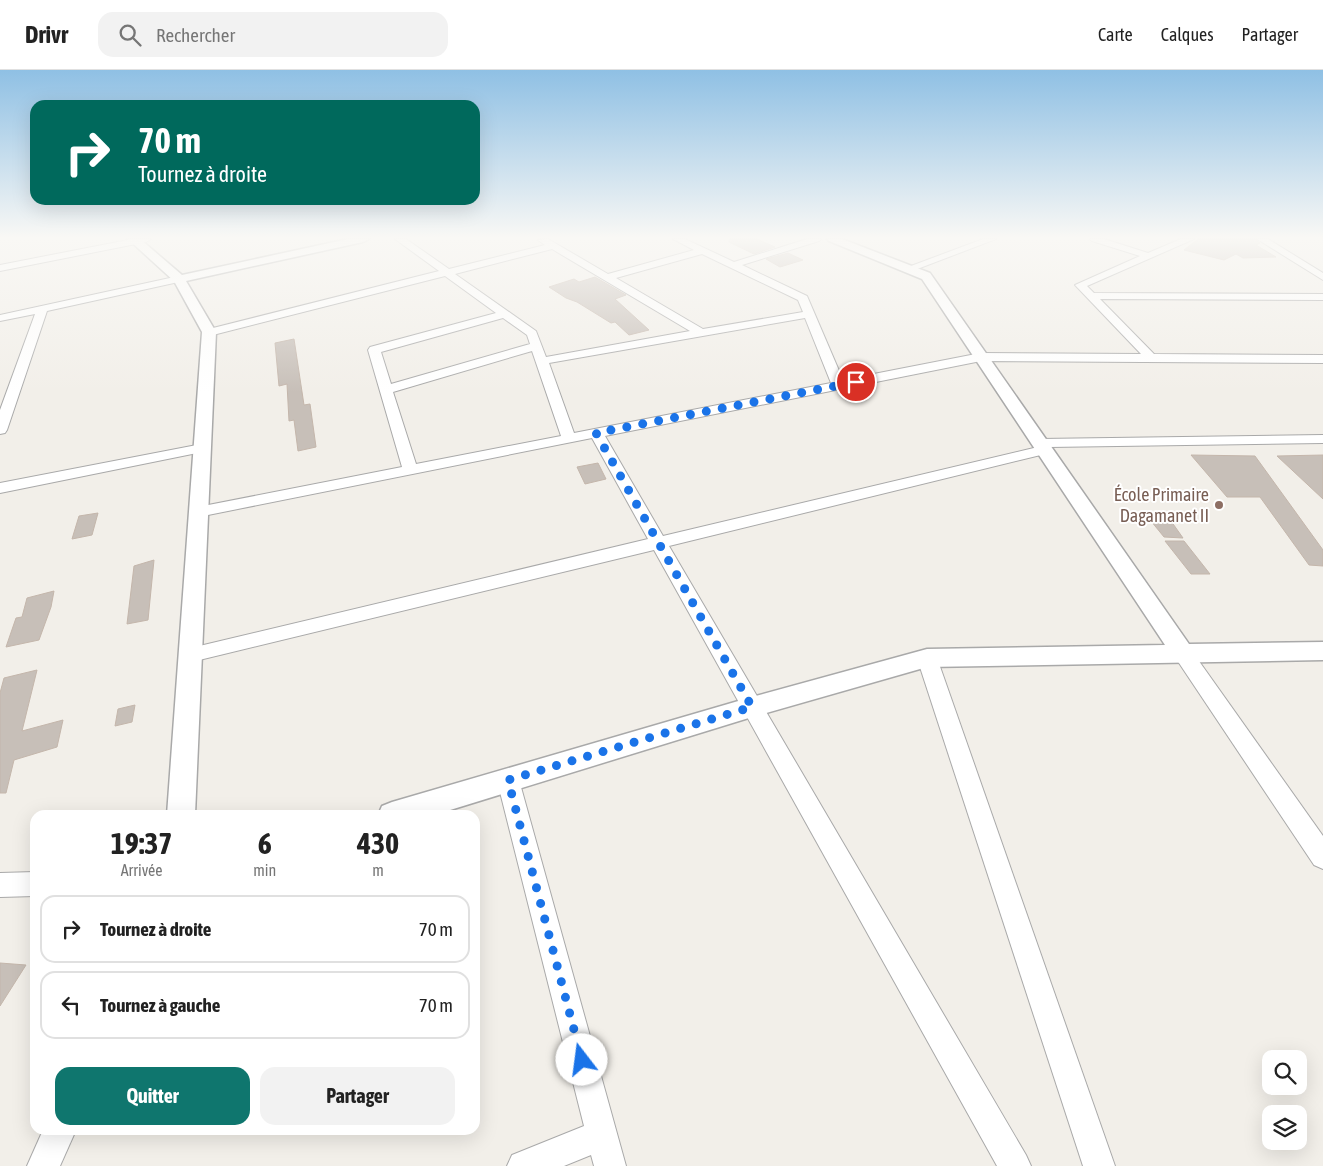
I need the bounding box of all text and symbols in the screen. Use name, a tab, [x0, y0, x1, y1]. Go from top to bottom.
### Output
search box	[98, 12, 448, 57]
text: Drivr	[25, 21, 68, 48]
icon: search	[116, 21, 144, 49]
text: Rechercher	[156, 24, 235, 46]
text: Carte	[1098, 24, 1133, 45]
text: Calques	[1161, 24, 1214, 45]
text: Partager	[1242, 24, 1298, 45]
icon: right	[55, 120, 120, 185]
text: 70 m	[138, 120, 201, 160]
text: Tournez à droite	[138, 161, 267, 187]
pin	[835, 361, 877, 403]
icon: arrive	[842, 368, 870, 396]
place label: École Primaire Dagamanet II	[1114, 484, 1209, 526]
marker: École Primaire Dagamanet II	[1213, 499, 1225, 511]
text: 19:37	[111, 826, 172, 860]
text: 6	[258, 826, 272, 860]
text: 430	[357, 826, 399, 860]
text: Arrivée	[121, 861, 163, 879]
text: min	[253, 861, 276, 879]
text: m	[372, 861, 384, 879]
icon: right	[57, 915, 85, 943]
text: Tournez à droite	[100, 918, 211, 940]
text: 70 m	[419, 918, 453, 940]
icon: left	[57, 991, 85, 1019]
text: Tournez à gauche	[100, 994, 220, 1016]
text: 70 m	[419, 994, 453, 1016]
position arrow	[555, 1033, 607, 1085]
map controls	[1262, 1050, 1307, 1150]
button: search	[1262, 1050, 1307, 1095]
button: Quitter	[55, 1067, 250, 1125]
button: Partager	[260, 1067, 455, 1125]
button: layers	[1262, 1105, 1307, 1150]

